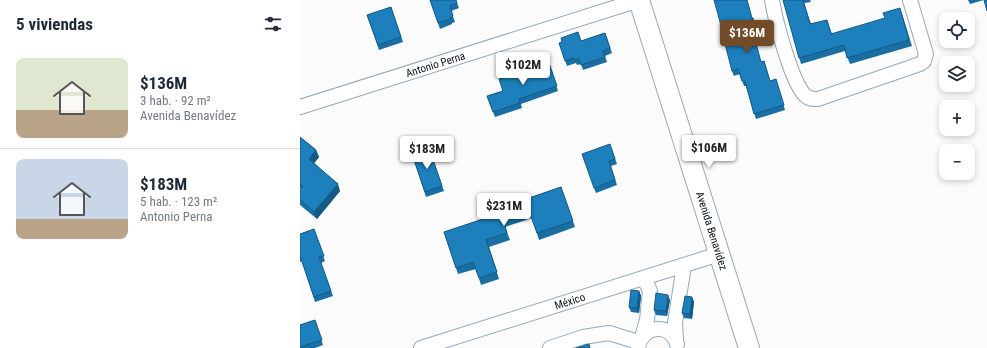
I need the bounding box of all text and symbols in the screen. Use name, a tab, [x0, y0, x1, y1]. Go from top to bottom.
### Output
map controls	[939, 12, 975, 180]
button: locate	[939, 12, 975, 48]
icon: filters	[262, 13, 284, 35]
text: 5 viviendas	[16, 14, 93, 34]
pin: $136M	[719, 20, 775, 54]
text: $136M	[729, 25, 765, 40]
street label: Antonio Perna	[404, 49, 467, 80]
pin: $102M	[495, 52, 551, 86]
button: layers	[939, 56, 975, 92]
text: $102M	[505, 57, 541, 72]
text: $136M	[140, 73, 187, 93]
icon: home	[48, 74, 96, 122]
text: 3 hab. · 92 m²	[140, 93, 211, 108]
button: +	[939, 100, 975, 136]
text: Avenida Benavídez	[140, 108, 236, 123]
pin: $106M	[681, 135, 737, 169]
pin: $183M	[399, 136, 455, 170]
text: $106M	[691, 140, 727, 155]
text: $183M	[409, 141, 445, 156]
button: −	[939, 144, 975, 180]
text: $183M	[140, 174, 187, 194]
icon: home	[48, 175, 96, 223]
street label: Avenida Benavídez	[693, 190, 730, 272]
pin: $231M	[476, 193, 532, 227]
text: 5 hab. · 123 m²	[140, 194, 217, 209]
text: $231M	[486, 198, 522, 213]
text: Antonio Perna	[140, 209, 213, 224]
street label: México	[553, 290, 587, 312]

